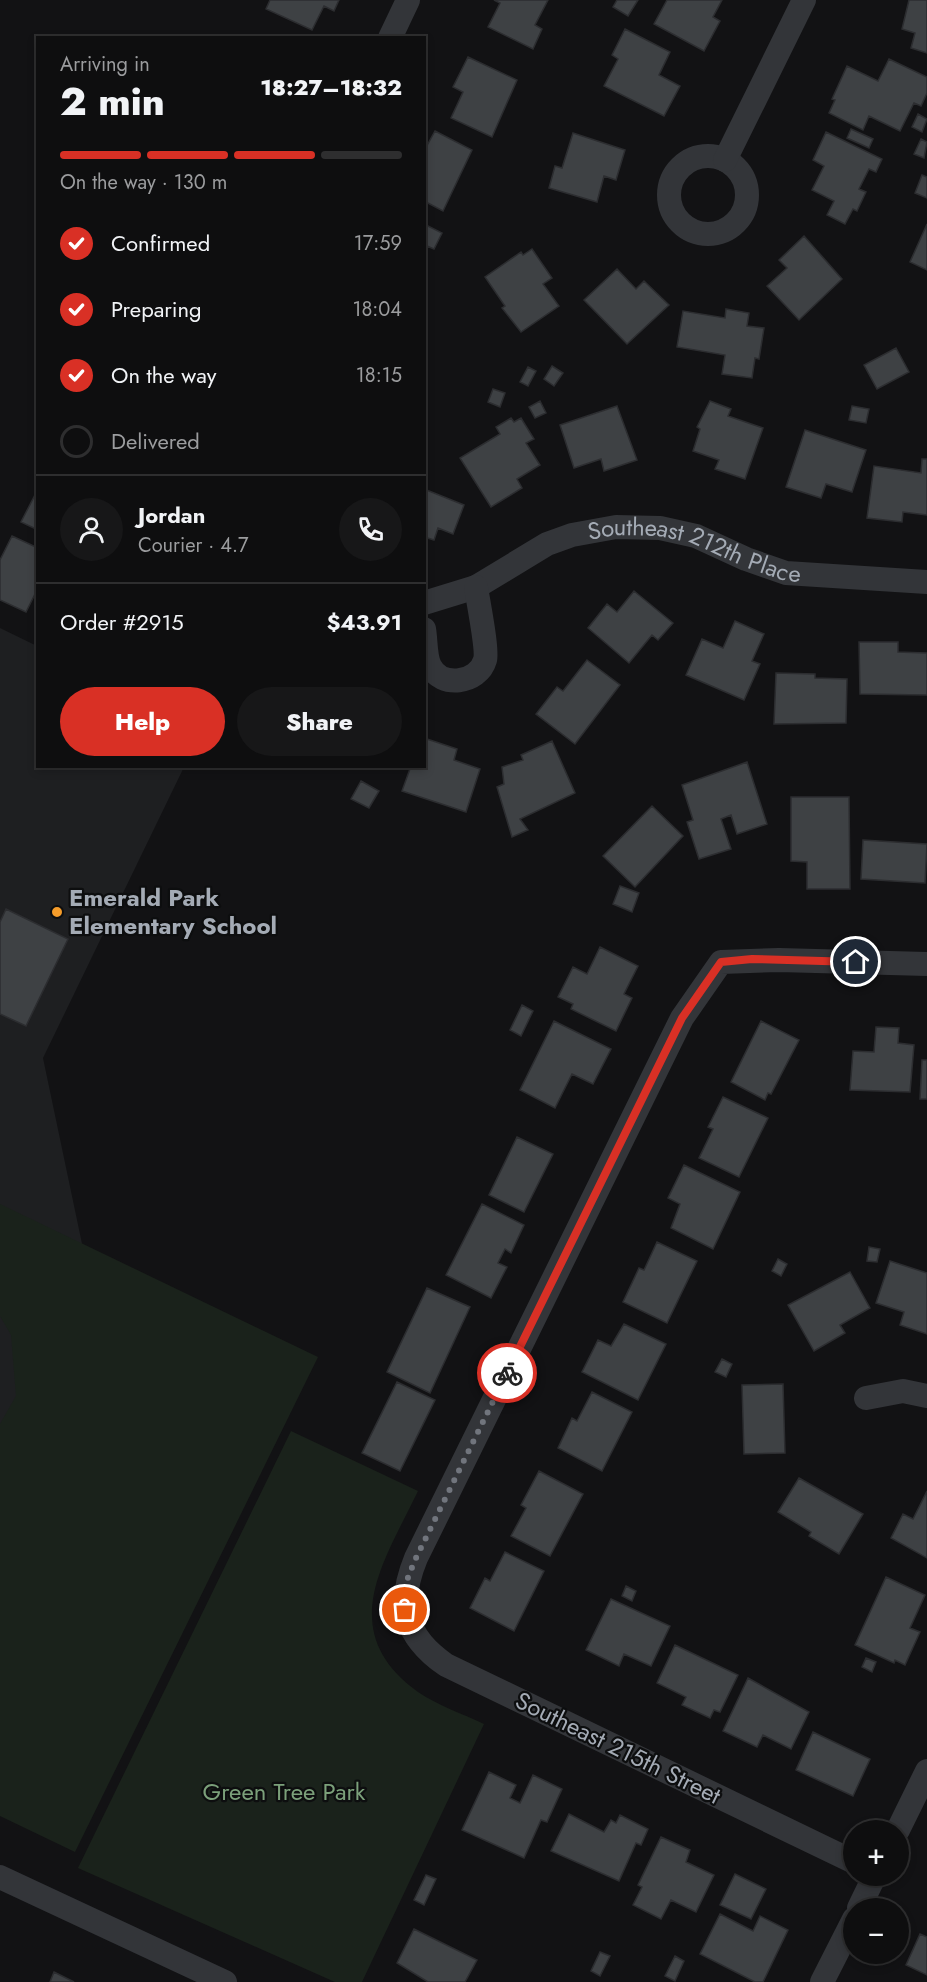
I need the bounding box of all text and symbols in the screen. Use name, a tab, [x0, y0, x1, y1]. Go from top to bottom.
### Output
text: Arriving in	[60, 50, 150, 79]
text: 18:27–18:32	[260, 71, 402, 103]
text: 2 min	[60, 73, 165, 130]
text: On the way · 130 m	[60, 168, 227, 197]
icon: check	[60, 227, 93, 260]
text: Confirmed	[111, 227, 210, 259]
text: 17:59	[354, 229, 402, 258]
icon: check	[60, 293, 93, 326]
text: Preparing	[111, 293, 202, 325]
text: 18:04	[352, 295, 402, 324]
icon: check	[60, 359, 93, 392]
text: On the way	[111, 359, 216, 391]
text: 18:15	[356, 361, 402, 390]
text: Delivered	[111, 425, 200, 457]
button: person	[60, 498, 123, 561]
button: phone	[339, 498, 402, 561]
text: Jordan	[138, 499, 205, 531]
street label: Southeast 212th Place	[585, 509, 802, 591]
text: Courier · 4.7	[138, 531, 249, 560]
text: Order #2915	[60, 606, 184, 638]
text: $43.91	[327, 606, 402, 638]
button: Help	[60, 687, 225, 756]
button: Share	[237, 687, 402, 756]
place label: Emerald Park Elementary School	[69, 880, 277, 943]
marker: Emerald Park Elementary School	[50, 905, 64, 919]
pin	[830, 936, 881, 987]
icon: home	[839, 945, 872, 978]
courier	[477, 1343, 537, 1403]
icon: bike	[491, 1357, 524, 1390]
pin	[379, 1584, 430, 1635]
icon: bag	[388, 1593, 421, 1626]
street label: Southeast 215th Street	[510, 1683, 727, 1813]
park label: Green Tree Park	[203, 1774, 366, 1809]
map controls	[843, 1820, 909, 1964]
button: +	[843, 1820, 909, 1886]
button: −	[843, 1898, 909, 1964]

